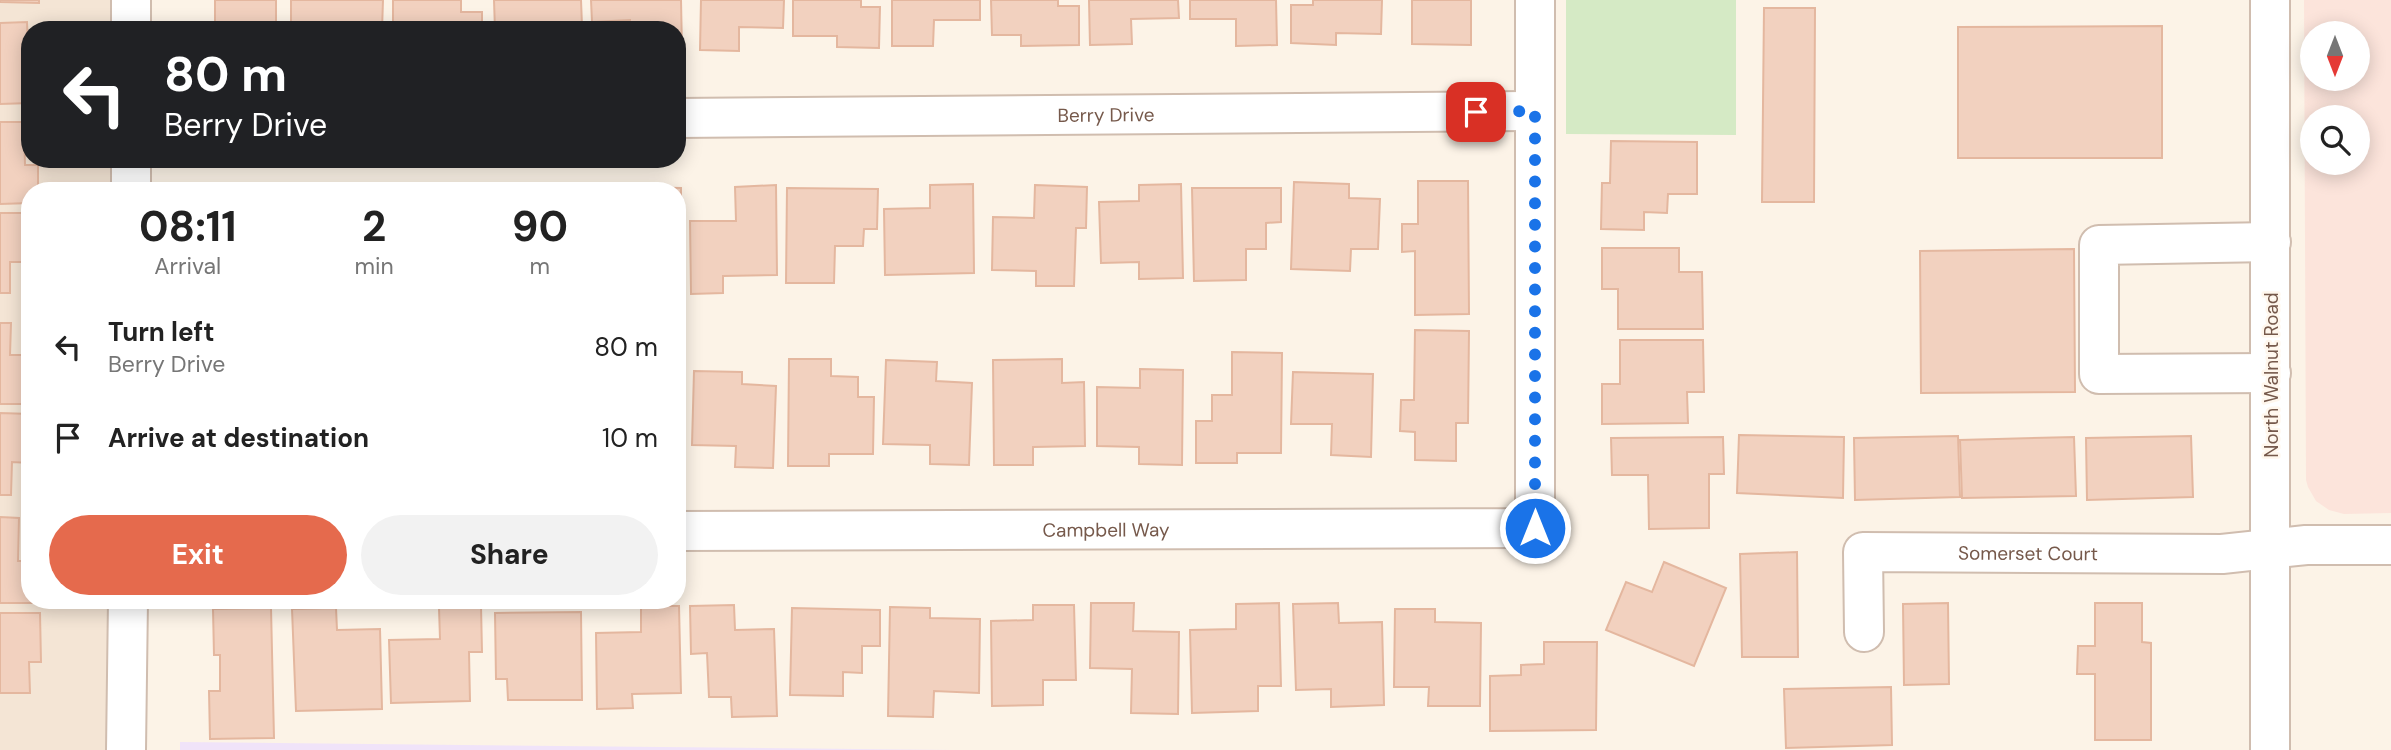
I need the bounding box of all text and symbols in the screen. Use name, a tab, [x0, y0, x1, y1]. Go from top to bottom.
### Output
north arrow	[2300, 21, 2370, 91]
map controls	[2300, 21, 2370, 175]
text: 80 m	[164, 42, 287, 106]
icon: left	[49, 49, 140, 140]
pin	[1446, 82, 1506, 142]
icon: arrive	[1457, 93, 1495, 131]
street label: Berry Drive	[1057, 102, 1155, 127]
text: Berry Drive	[164, 104, 327, 146]
button: search	[2300, 105, 2370, 175]
text: 08:11	[139, 199, 236, 254]
text: 2	[362, 199, 386, 254]
text: 90	[512, 199, 568, 254]
text: Arrival	[154, 251, 221, 281]
text: min	[354, 251, 394, 281]
text: m	[530, 251, 550, 281]
street label: North Walnut Road	[2259, 292, 2284, 458]
text: Turn left	[108, 315, 215, 349]
icon: left	[49, 328, 87, 366]
text: 80 m	[594, 330, 658, 364]
text: Berry Drive	[108, 349, 225, 379]
icon: arrive	[49, 419, 87, 457]
text: Arrive at destination	[108, 421, 369, 455]
text: 10 m	[602, 421, 658, 455]
position arrow	[1498, 491, 1572, 565]
button: Exit	[49, 515, 347, 595]
button: Share	[361, 515, 658, 595]
street label: Campbell Way	[1042, 517, 1170, 542]
street label: Somerset Court	[1958, 540, 2098, 566]

